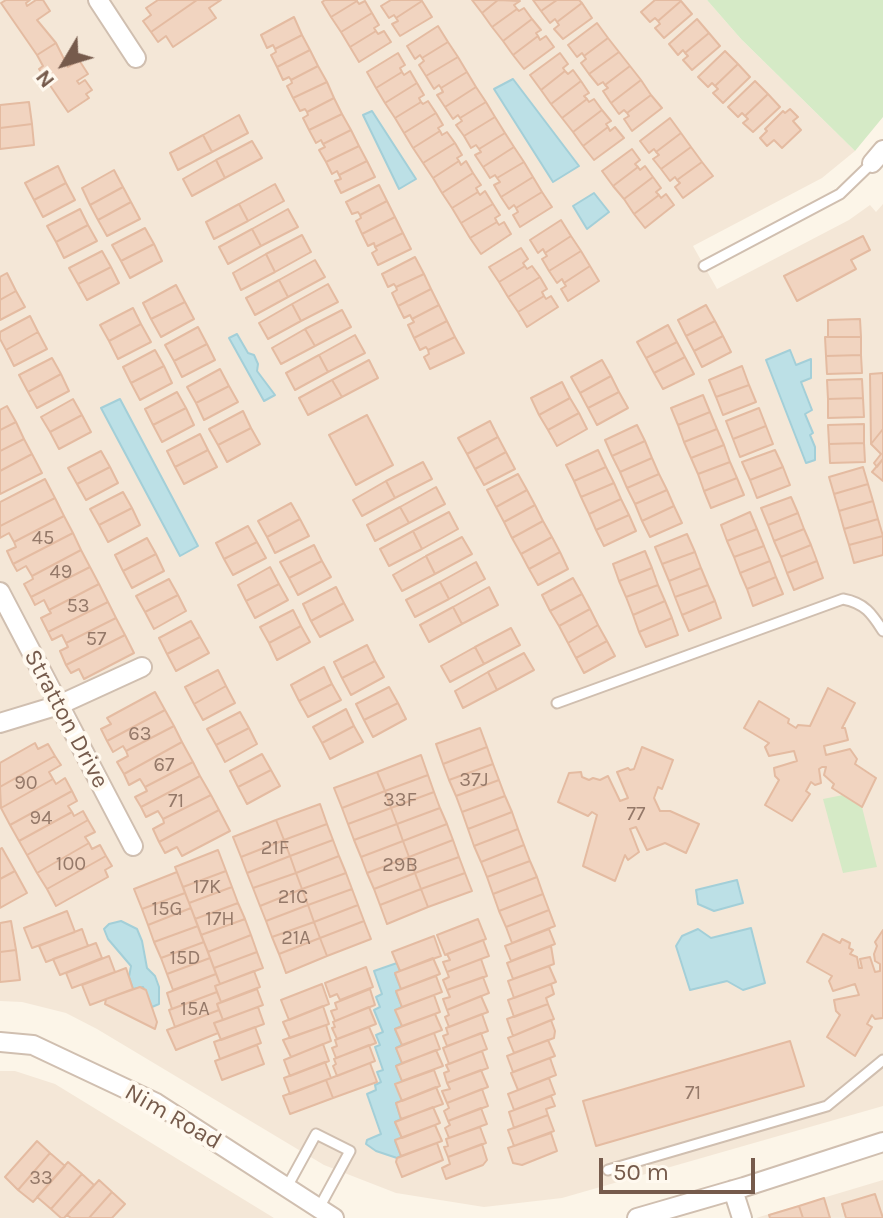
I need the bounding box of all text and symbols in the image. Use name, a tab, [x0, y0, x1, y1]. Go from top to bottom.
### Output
north arrow	[24, 24, 104, 104]
text: N	[30, 65, 60, 93]
house number: 45	[32, 526, 54, 550]
house number: 49	[50, 560, 72, 584]
house number: 53	[66, 594, 90, 618]
house number: 57	[86, 627, 106, 651]
street label: Stratton Drive	[17, 645, 115, 793]
house number: 63	[128, 722, 152, 746]
house number: 67	[154, 753, 174, 777]
house number: 37J	[459, 768, 489, 792]
house number: 90	[14, 771, 38, 795]
house number: 33F	[383, 788, 417, 812]
house number: 71	[168, 789, 184, 813]
house number: 77	[627, 802, 645, 826]
house number: 94	[30, 806, 52, 830]
house number: 21F	[261, 836, 289, 860]
house number: 100	[56, 852, 86, 876]
house number: 29B	[382, 853, 418, 877]
house number: 17K	[193, 875, 221, 899]
house number: 21C	[278, 885, 308, 909]
house number: 15G	[152, 897, 182, 921]
house number: 17H	[205, 907, 235, 931]
house number: 21A	[281, 926, 311, 950]
house number: 15D	[169, 946, 201, 970]
house number: 15A	[180, 997, 210, 1021]
street label: Nim Road	[119, 1078, 227, 1156]
house number: 71	[685, 1081, 701, 1105]
scale bar	[603, 1142, 759, 1192]
text: 50 m	[613, 1158, 669, 1186]
house number: 33	[29, 1166, 53, 1190]

